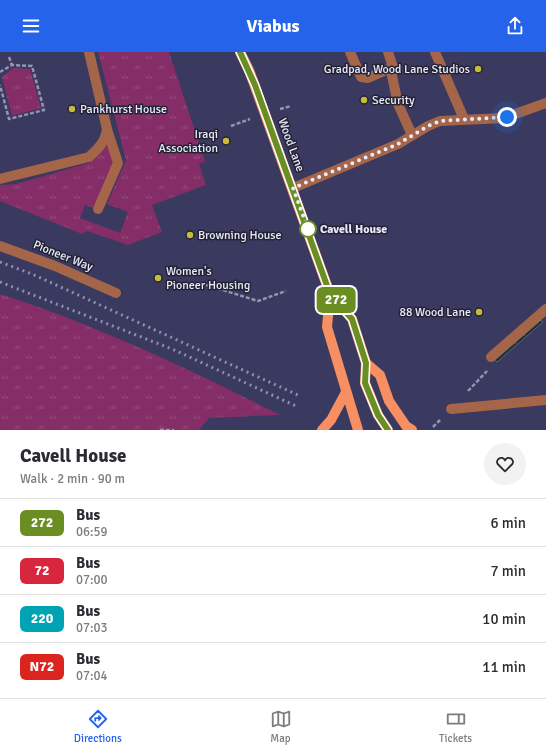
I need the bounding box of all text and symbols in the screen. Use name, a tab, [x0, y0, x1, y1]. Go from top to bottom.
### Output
icon: menu	[20, 15, 42, 37]
text: Viabus	[246, 15, 300, 37]
icon: share	[504, 15, 526, 37]
place label: Gradpad, Wood Lane Studios	[324, 62, 470, 77]
marker: Gradpad, Wood Lane Studios	[473, 64, 483, 74]
place label: Security	[372, 93, 415, 108]
marker: Security	[359, 95, 369, 105]
place label: Pankhurst House	[80, 102, 167, 117]
marker: Pankhurst House	[67, 104, 77, 114]
your location	[497, 107, 517, 127]
street label: Wood Lane	[274, 116, 308, 174]
place label: Iraqi Association	[159, 127, 218, 156]
marker: Iraqi Association	[221, 136, 231, 146]
marker: Cavell House	[299, 220, 317, 238]
place label: Cavell House	[320, 222, 387, 237]
place label: Browning House	[198, 228, 282, 243]
marker: Browning House	[185, 230, 195, 240]
street label: Pioneer Way	[31, 237, 95, 275]
place label: Women's Pioneer Housing	[166, 264, 250, 293]
marker: Women's Pioneer Housing	[153, 273, 163, 283]
line badge: 272	[313, 287, 359, 313]
text: 272	[325, 291, 347, 308]
place label: 88 Wood Lane	[399, 305, 471, 320]
marker: 88 Wood Lane	[474, 307, 484, 317]
button: heart	[484, 443, 526, 485]
text: Cavell House	[20, 444, 127, 468]
text: Walk · 2 min · 90 m	[20, 471, 125, 487]
text: Bus	[76, 506, 100, 524]
text: 272	[31, 514, 53, 531]
text: 6 min	[490, 514, 526, 532]
text: 06:59	[76, 524, 108, 540]
text: Bus	[76, 554, 100, 572]
text: 72	[34, 562, 50, 579]
text: 7 min	[490, 562, 526, 580]
text: 07:00	[76, 572, 108, 588]
text: Bus	[76, 602, 100, 620]
text: 220	[31, 610, 53, 627]
text: 10 min	[482, 610, 526, 628]
text: 07:03	[76, 620, 108, 636]
text: Bus	[76, 650, 100, 668]
text: N72	[30, 658, 54, 675]
text: 11 min	[482, 658, 526, 676]
text: 07:04	[76, 668, 108, 684]
tab: Directions	[74, 708, 122, 745]
tab: Map	[270, 708, 292, 745]
tab: Tickets	[439, 708, 472, 745]

